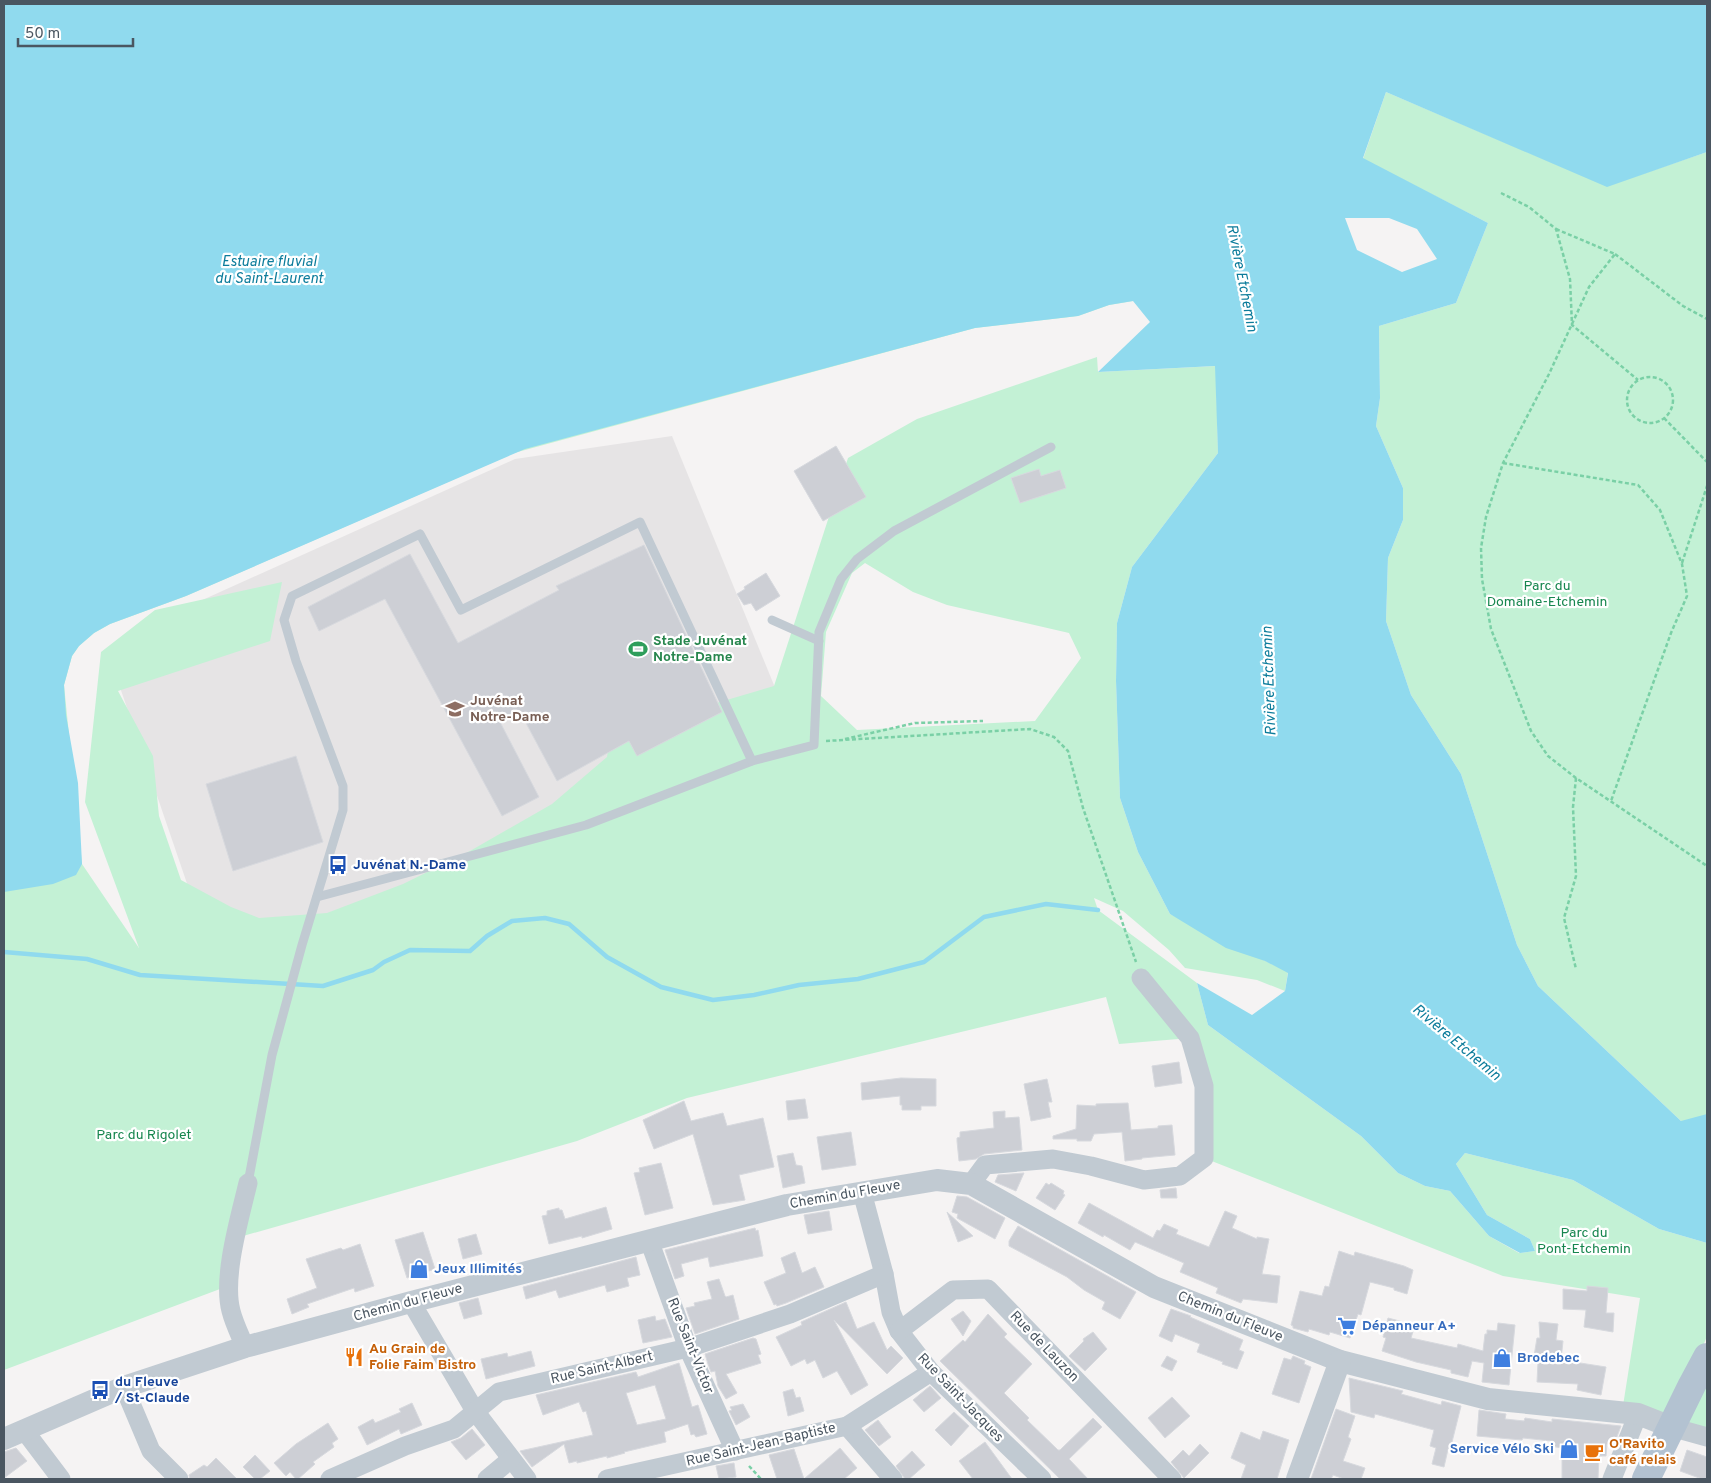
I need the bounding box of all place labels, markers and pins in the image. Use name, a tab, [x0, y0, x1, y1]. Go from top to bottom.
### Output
place label: Stade Juvénat Notre-Dame	[653, 633, 747, 666]
sports icon: Stade Juvénat Notre-Dame	[627, 638, 649, 660]
place label: Juvénat Notre-Dame	[470, 693, 550, 726]
school or university icon: Juvénat Notre-Dame	[444, 698, 466, 720]
bus stop icon: Juvénat N.-Dame	[327, 854, 349, 876]
place label: Juvénat N.-Dame	[353, 857, 467, 874]
shop icon: Jeux Illimités	[408, 1258, 430, 1280]
place label: Jeux Illimités	[434, 1261, 522, 1278]
supermarket icon: Dépanneur A+	[1336, 1315, 1358, 1337]
place label: Dépanneur A+	[1362, 1318, 1456, 1335]
place label: Au Grain de Folie Faim Bistro	[369, 1341, 476, 1374]
restaurant icon: Au Grain de Folie Faim Bistro	[343, 1346, 365, 1368]
shop icon: Brodebec	[1491, 1347, 1513, 1369]
place label: Brodebec	[1517, 1350, 1580, 1367]
place label: du Fleuve / St-Claude	[114, 1374, 190, 1407]
bus stop icon: du Fleuve / St-Claude	[89, 1379, 111, 1401]
place label: O'Ravito café relais	[1609, 1436, 1676, 1469]
shop icon: Service Vélo Ski	[1558, 1438, 1580, 1460]
place label: Service Vélo Ski	[1450, 1441, 1554, 1458]
cafe icon: O'Ravito café relais	[1583, 1441, 1605, 1463]

